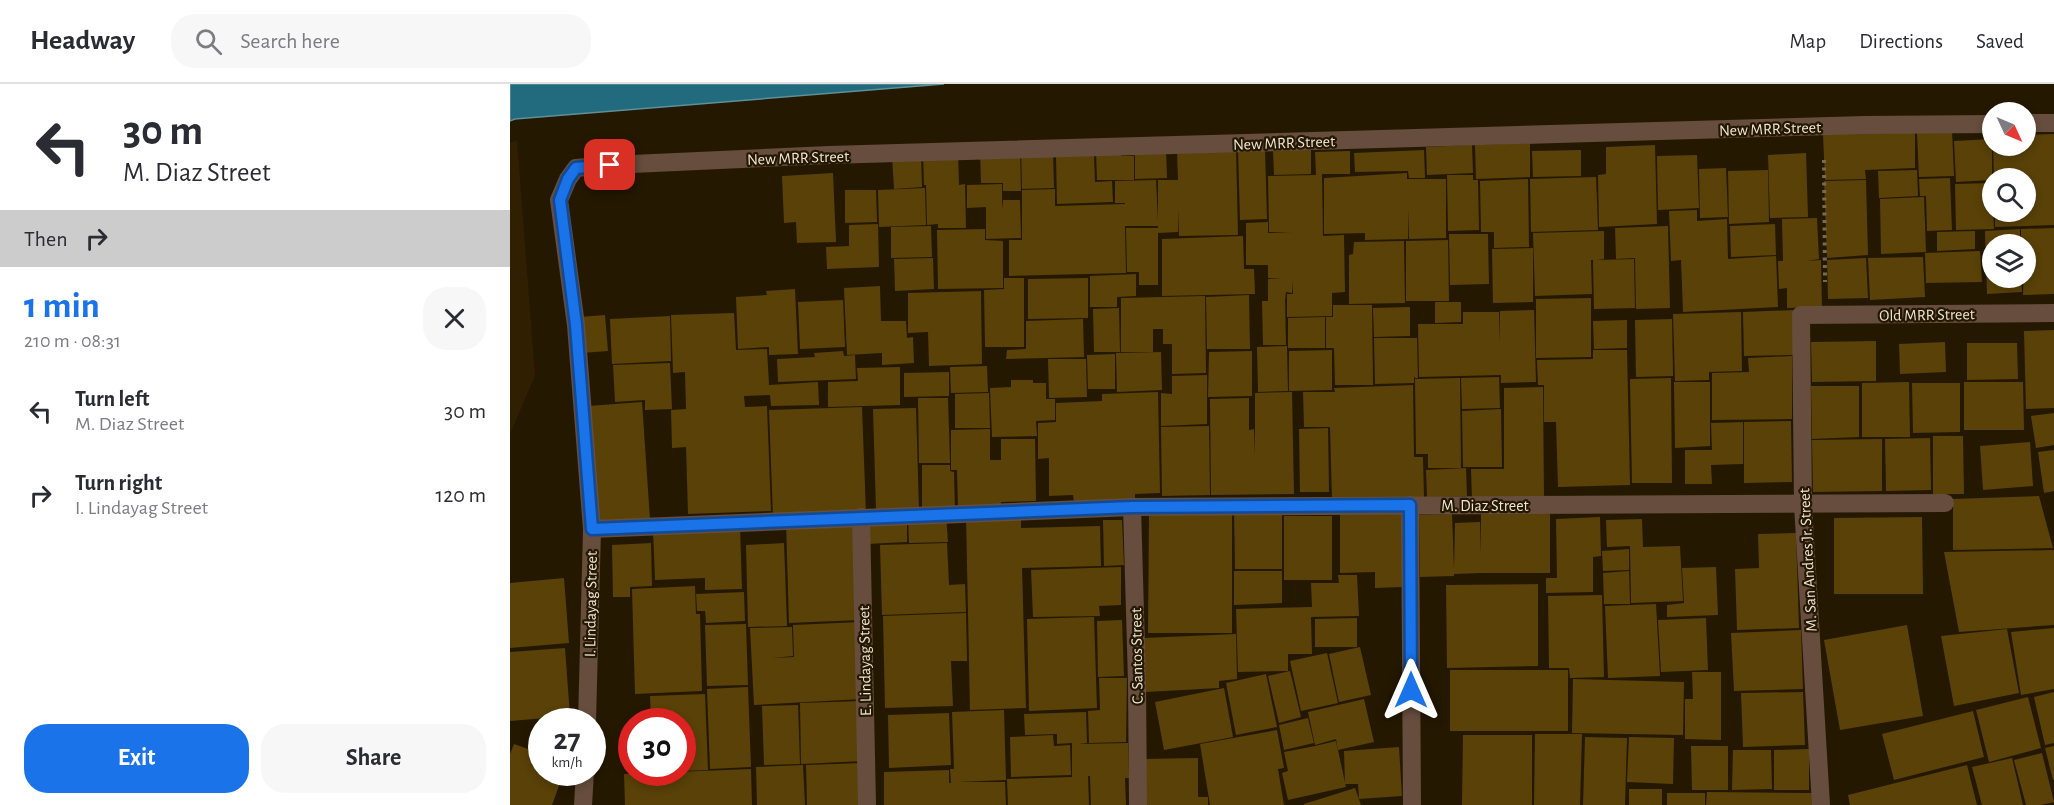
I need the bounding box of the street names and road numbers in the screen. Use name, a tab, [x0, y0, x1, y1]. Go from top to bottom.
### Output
street label: New MRR Street	[1719, 119, 1821, 139]
street label: New MRR Street	[1233, 133, 1335, 153]
street label: New MRR Street	[747, 148, 849, 168]
street label: Old MRR Street	[1879, 306, 1975, 324]
street label: M. San Andres Jr. Street	[1796, 488, 1820, 632]
street label: M. Diaz Street	[1441, 498, 1529, 514]
street label: I. Lindayag Street	[582, 551, 601, 657]
street label: E. Lindayag Street	[856, 606, 875, 716]
street label: C. Santos Street	[1128, 608, 1146, 704]

